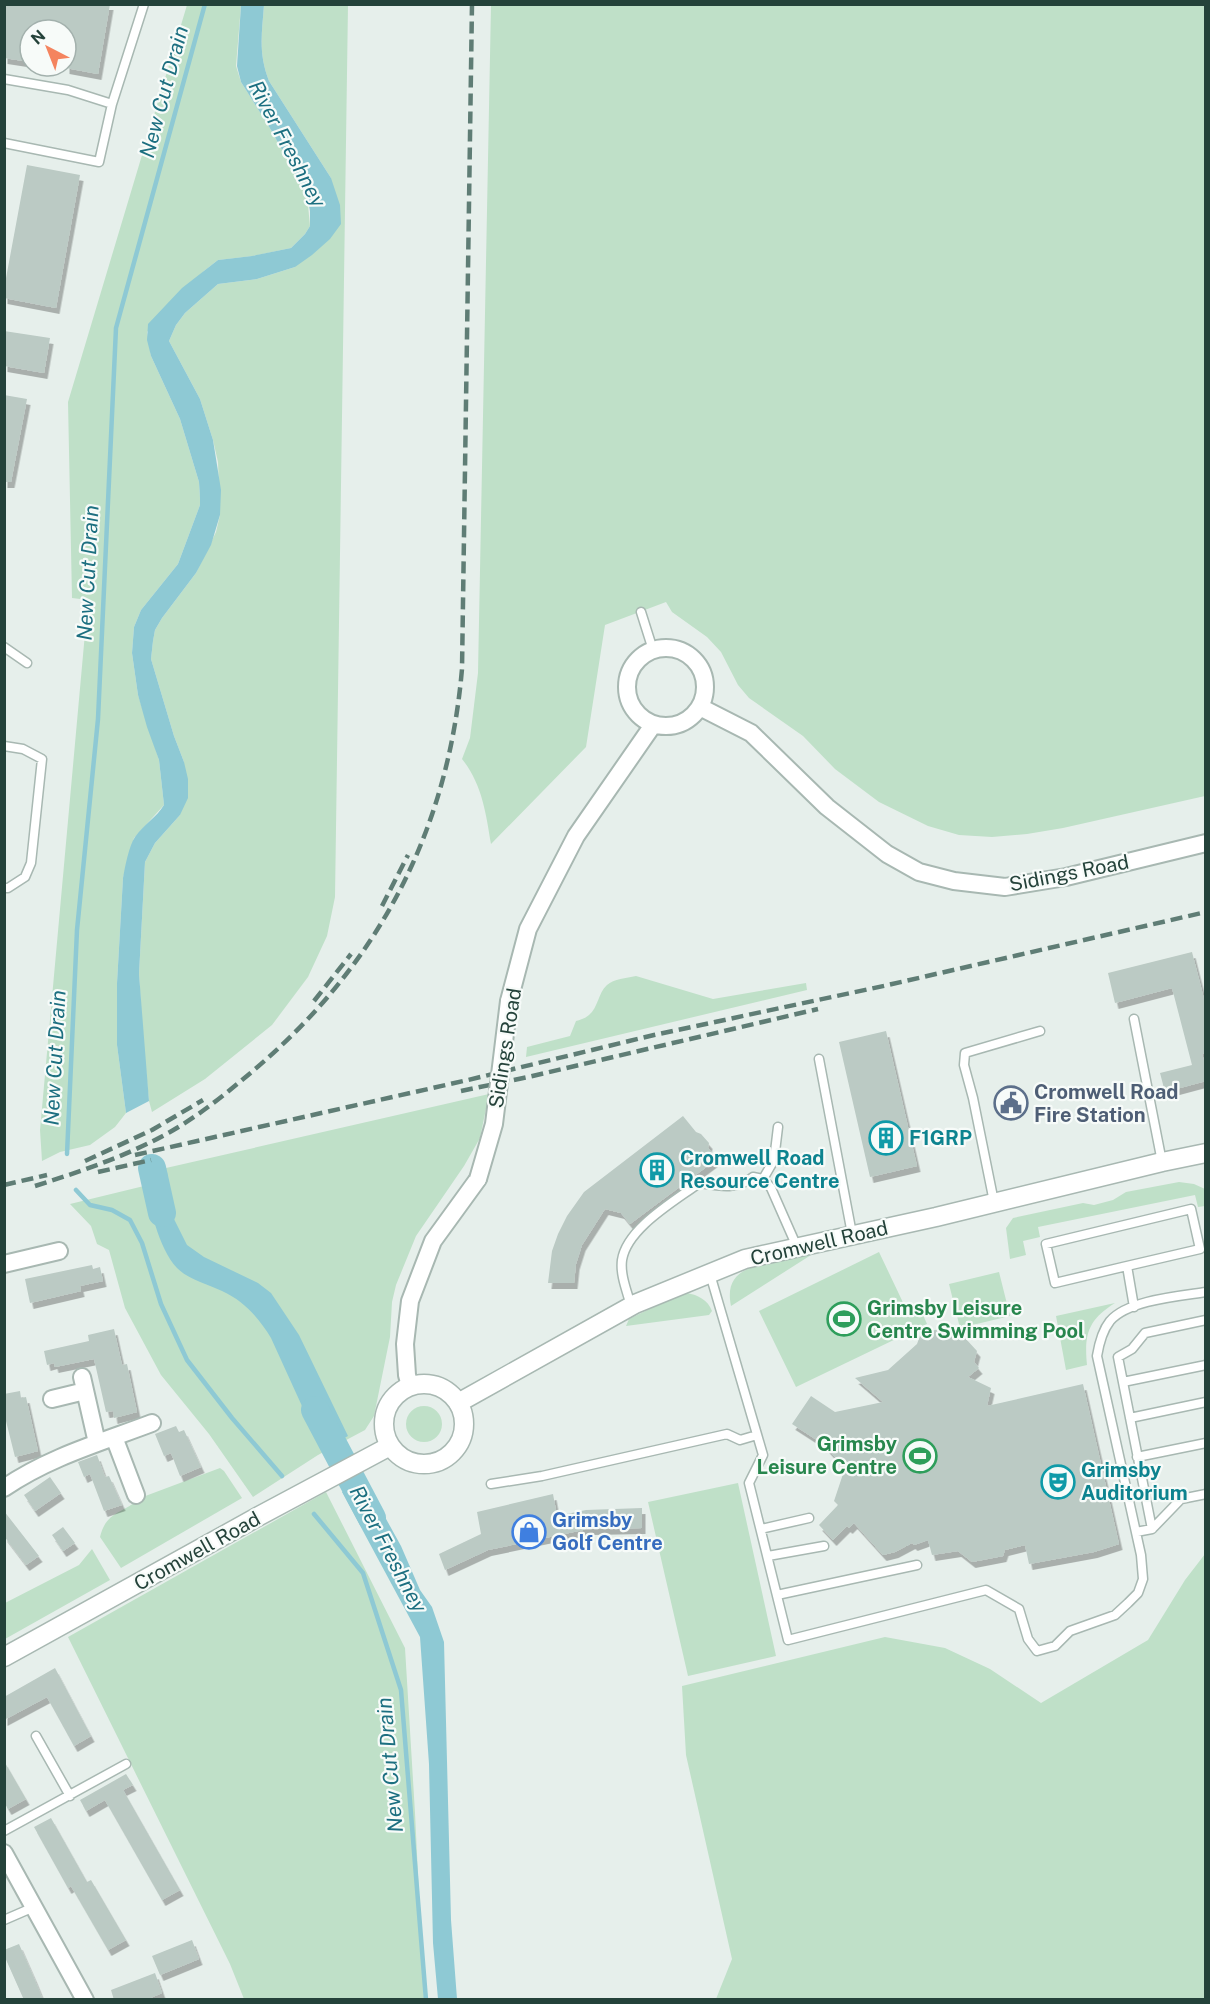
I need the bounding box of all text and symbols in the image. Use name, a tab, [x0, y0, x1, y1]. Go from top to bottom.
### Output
north arrow	[18, 18, 78, 78]
water label: New Cut Drain	[134, 23, 193, 161]
text: N	[27, 26, 49, 48]
water label: River Freshney	[244, 76, 331, 212]
water label: New Cut Drain	[71, 505, 104, 641]
street label: Sidings Road	[1007, 850, 1131, 896]
street label: Sidings Road	[484, 986, 526, 1110]
water label: New Cut Drain	[38, 990, 71, 1126]
place label: Cromwell Road Fire Station	[1034, 1080, 1179, 1127]
public building icon: Cromwell Road Fire Station	[993, 1085, 1029, 1121]
building icon: F1GRP	[868, 1120, 904, 1156]
place label: F1GRP	[909, 1126, 972, 1150]
place label: Cromwell Road Resource Centre	[680, 1146, 840, 1193]
building icon: Cromwell Road Resource Centre	[639, 1152, 675, 1188]
street label: Cromwell Road	[748, 1216, 890, 1270]
place label: Grimsby Leisure Centre Swimming Pool	[867, 1296, 1085, 1343]
sports icon: Grimsby Leisure Centre Swimming Pool	[826, 1301, 862, 1337]
place label: Grimsby Leisure Centre	[757, 1432, 897, 1479]
sports icon: Grimsby Leisure Centre	[902, 1438, 938, 1474]
place label: Grimsby Auditorium	[1081, 1458, 1188, 1505]
theatre icon: Grimsby Auditorium	[1040, 1464, 1076, 1500]
water label: River Freshney	[345, 1481, 432, 1617]
street label: Cromwell Road	[130, 1506, 264, 1596]
place label: Grimsby Golf Centre	[552, 1508, 663, 1555]
shop icon: Grimsby Golf Centre	[511, 1514, 547, 1550]
water label: New Cut Drain	[371, 1696, 408, 1834]

